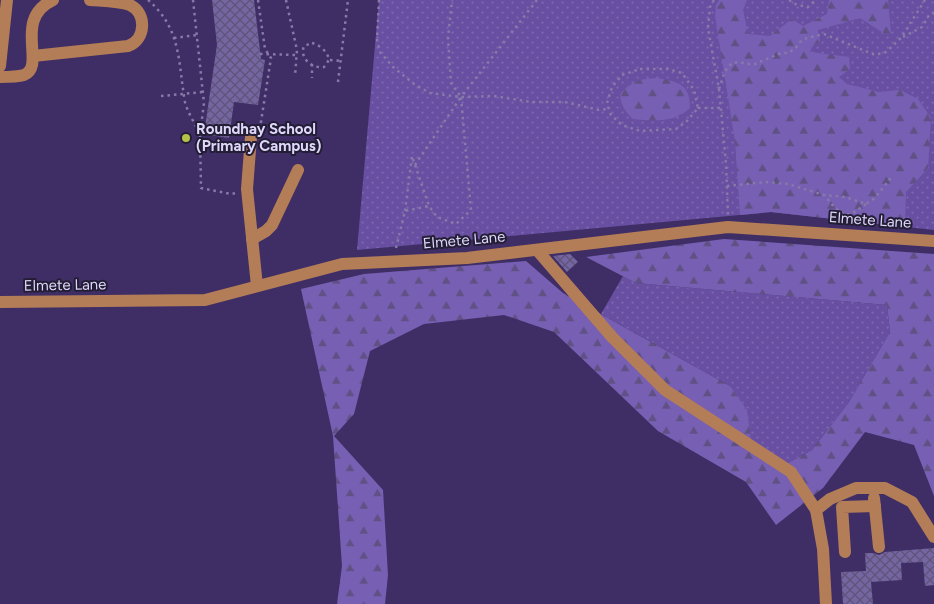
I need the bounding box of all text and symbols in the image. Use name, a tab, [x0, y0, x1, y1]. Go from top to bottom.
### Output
place label: Roundhay School (Primary Campus)	[196, 120, 322, 155]
marker: Roundhay School (Primary Campus)	[180, 132, 192, 144]
street label: Elmete Lane	[828, 208, 912, 232]
street label: Elmete Lane	[422, 227, 506, 253]
street label: Elmete Lane	[24, 275, 106, 295]

